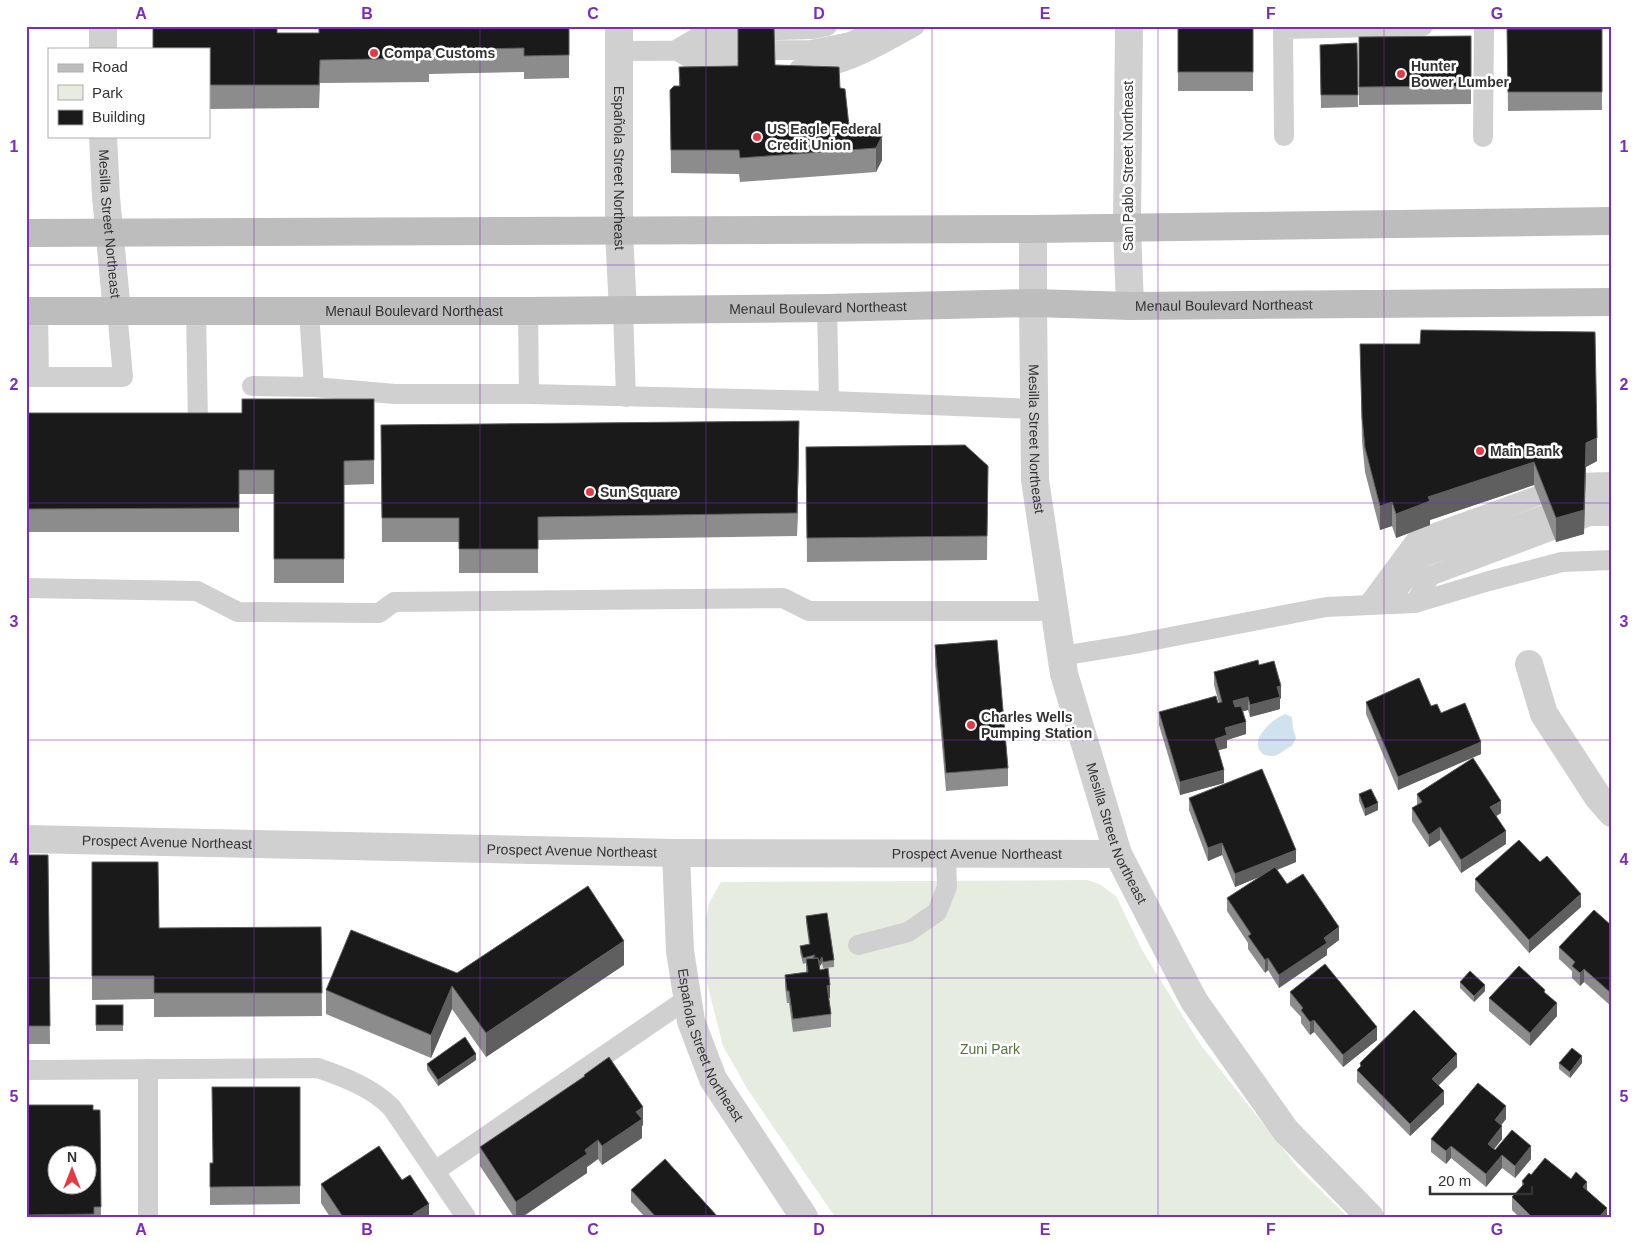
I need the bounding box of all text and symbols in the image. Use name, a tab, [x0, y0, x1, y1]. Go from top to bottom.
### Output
text: A	[135, 5, 147, 22]
text: B	[361, 5, 373, 22]
text: C	[587, 5, 599, 22]
text: D	[813, 5, 825, 22]
text: E	[1040, 5, 1051, 22]
text: F	[1266, 5, 1276, 22]
text: G	[1491, 5, 1503, 22]
place label: Compa Customs	[384, 45, 495, 61]
marker: Compa Customs	[368, 47, 380, 59]
legend	[48, 48, 210, 138]
text: Road	[92, 58, 128, 75]
place label: Hunter Bower Lumber	[1411, 58, 1510, 90]
marker: Hunter Bower Lumber	[1395, 68, 1407, 80]
street label: San Pablo Street Northeast	[1120, 81, 1136, 251]
text: Park	[92, 84, 123, 101]
street label: Española Street Northeast	[611, 86, 628, 251]
text: Building	[92, 108, 145, 125]
place label: US Eagle Federal Credit Union	[767, 121, 881, 153]
marker: US Eagle Federal Credit Union	[751, 131, 763, 143]
text: 1	[10, 138, 19, 155]
text: 1	[1620, 138, 1629, 155]
street label: Mesilla Street Northeast	[96, 149, 124, 299]
street label: Menaul Boulevard Northeast	[1135, 296, 1313, 314]
street label: Menaul Boulevard Northeast	[729, 298, 907, 317]
street label: Menaul Boulevard Northeast	[325, 303, 503, 319]
street label: Mesilla Street Northeast	[1026, 364, 1048, 515]
text: 2	[10, 376, 19, 393]
text: 2	[1620, 376, 1629, 393]
place label: Main Bank	[1490, 443, 1560, 459]
marker: Main Bank	[1474, 445, 1486, 457]
place label: Sun Square	[600, 484, 678, 500]
marker: Sun Square	[584, 486, 596, 498]
text: 3	[10, 613, 19, 630]
text: 3	[1620, 613, 1629, 630]
place label: Charles Wells Pumping Station	[981, 709, 1092, 741]
marker: Charles Wells Pumping Station	[965, 719, 977, 731]
street label: Mesilla Street Northeast	[1083, 761, 1150, 906]
street label: Prospect Avenue Northeast	[82, 832, 252, 852]
street label: Prospect Avenue Northeast	[487, 841, 657, 861]
street label: Prospect Avenue Northeast	[892, 845, 1062, 862]
text: 4	[10, 851, 19, 868]
text: 4	[1620, 851, 1629, 868]
street label: Española Street Northeast	[675, 967, 747, 1125]
park label: Zuni Park	[960, 1041, 1021, 1057]
text: 5	[10, 1088, 19, 1105]
text: 5	[1620, 1088, 1629, 1105]
north arrow	[48, 1146, 98, 1196]
text: N	[67, 1149, 77, 1165]
scale bar	[1430, 1163, 1533, 1195]
text: 20 m	[1438, 1172, 1471, 1189]
text: A	[135, 1221, 147, 1238]
text: B	[361, 1221, 373, 1238]
text: C	[587, 1221, 599, 1238]
text: D	[813, 1221, 825, 1238]
text: E	[1040, 1221, 1051, 1238]
text: F	[1266, 1221, 1276, 1238]
text: G	[1491, 1221, 1503, 1238]

